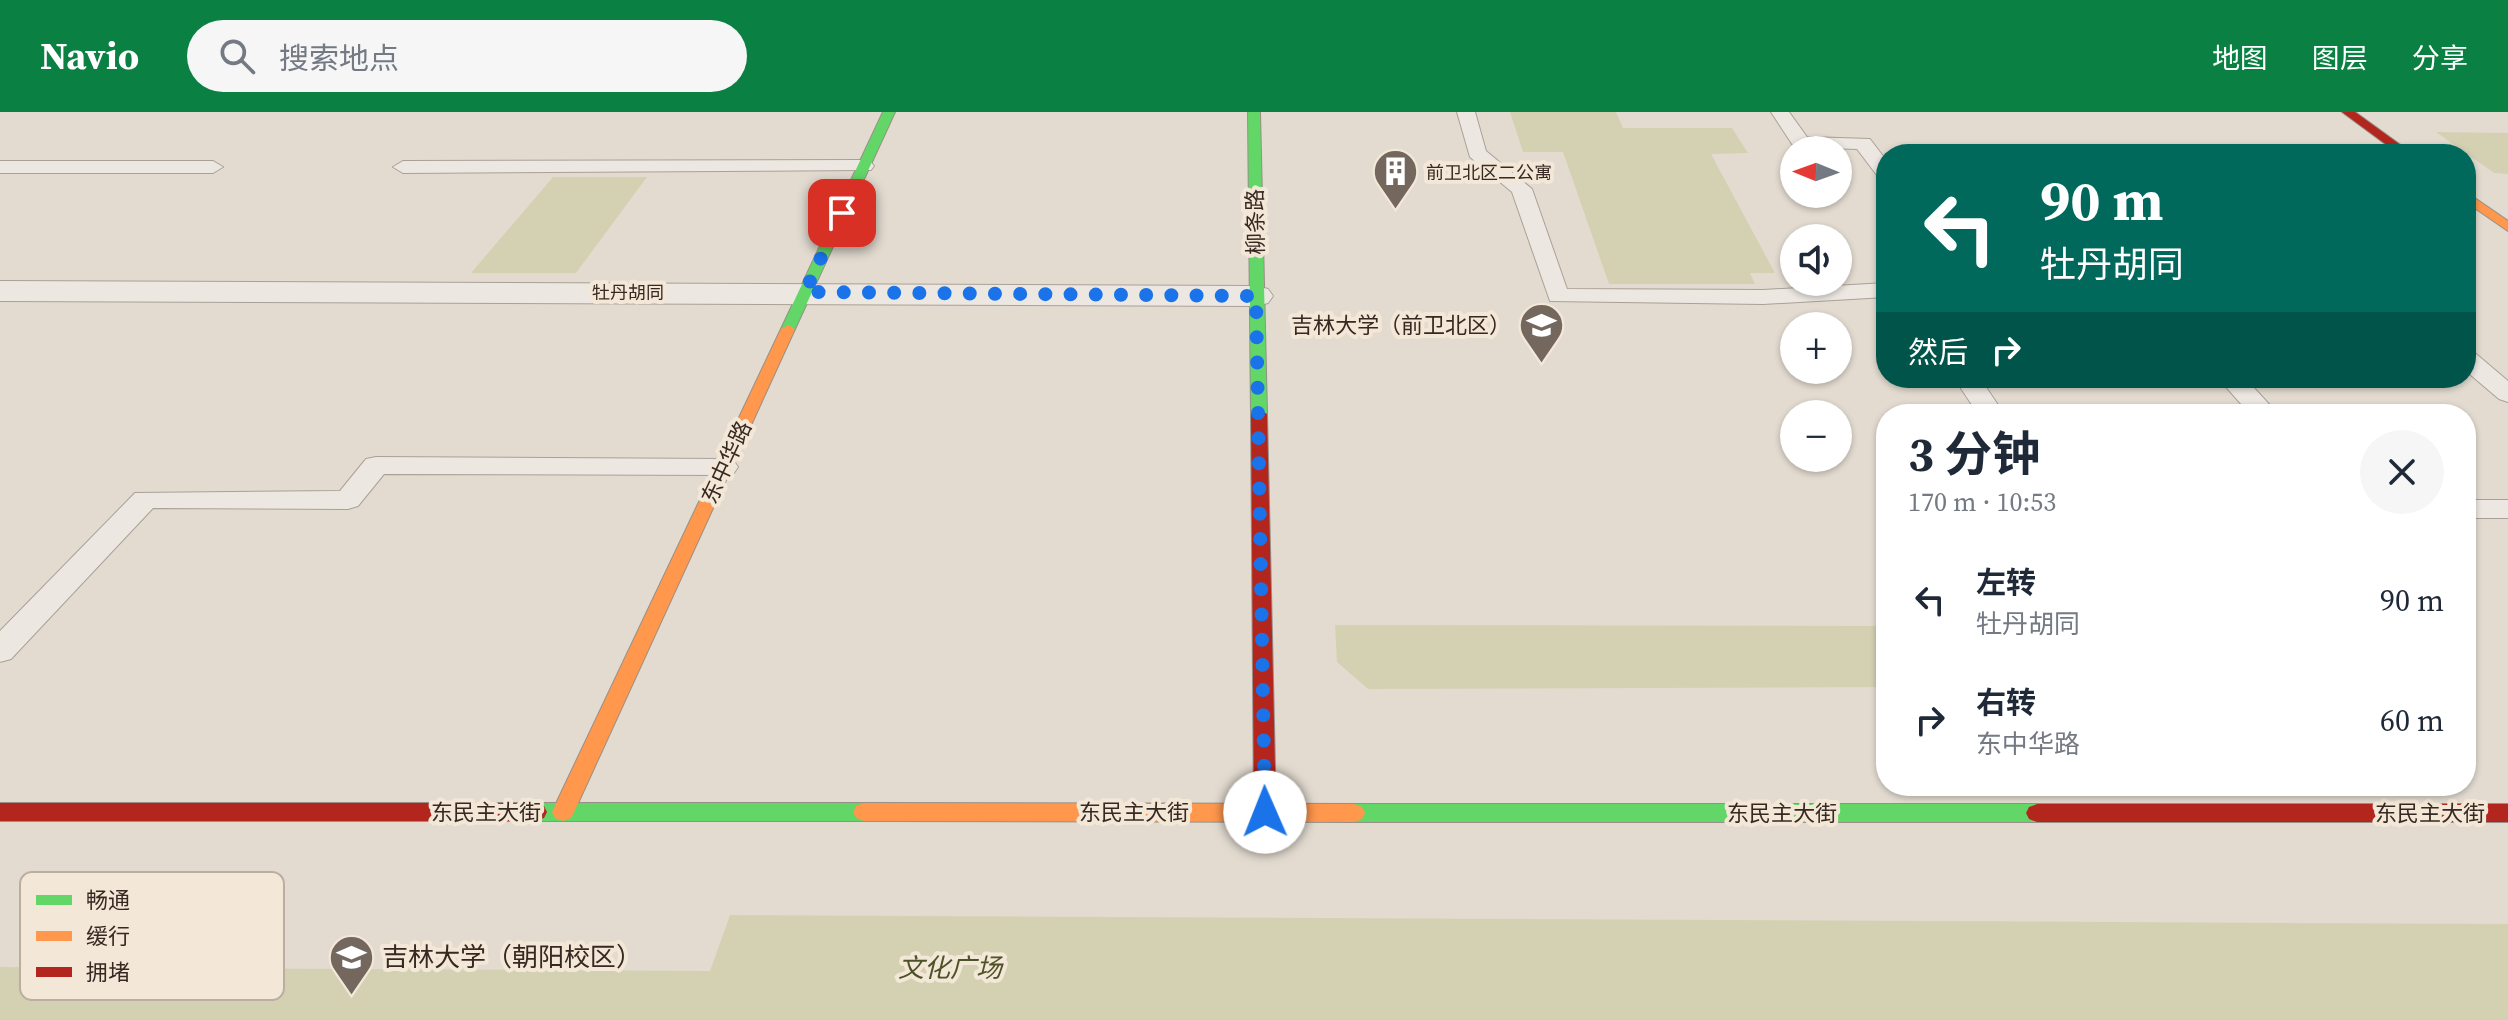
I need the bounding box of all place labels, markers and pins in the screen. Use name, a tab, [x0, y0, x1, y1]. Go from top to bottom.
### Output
building icon: 前卫北区二公寓	[1371, 148, 1419, 211]
place label: 前卫北区二公寓	[1426, 160, 1552, 185]
pin	[808, 179, 876, 247]
school or university icon: 吉林大学（前卫北区）	[1518, 301, 1566, 364]
place label: 吉林大学（前卫北区）	[1291, 310, 1511, 340]
school or university icon: 吉林大学（朝阳校区）	[327, 933, 375, 996]
place label: 吉林大学（朝阳校区）	[382, 939, 642, 975]

